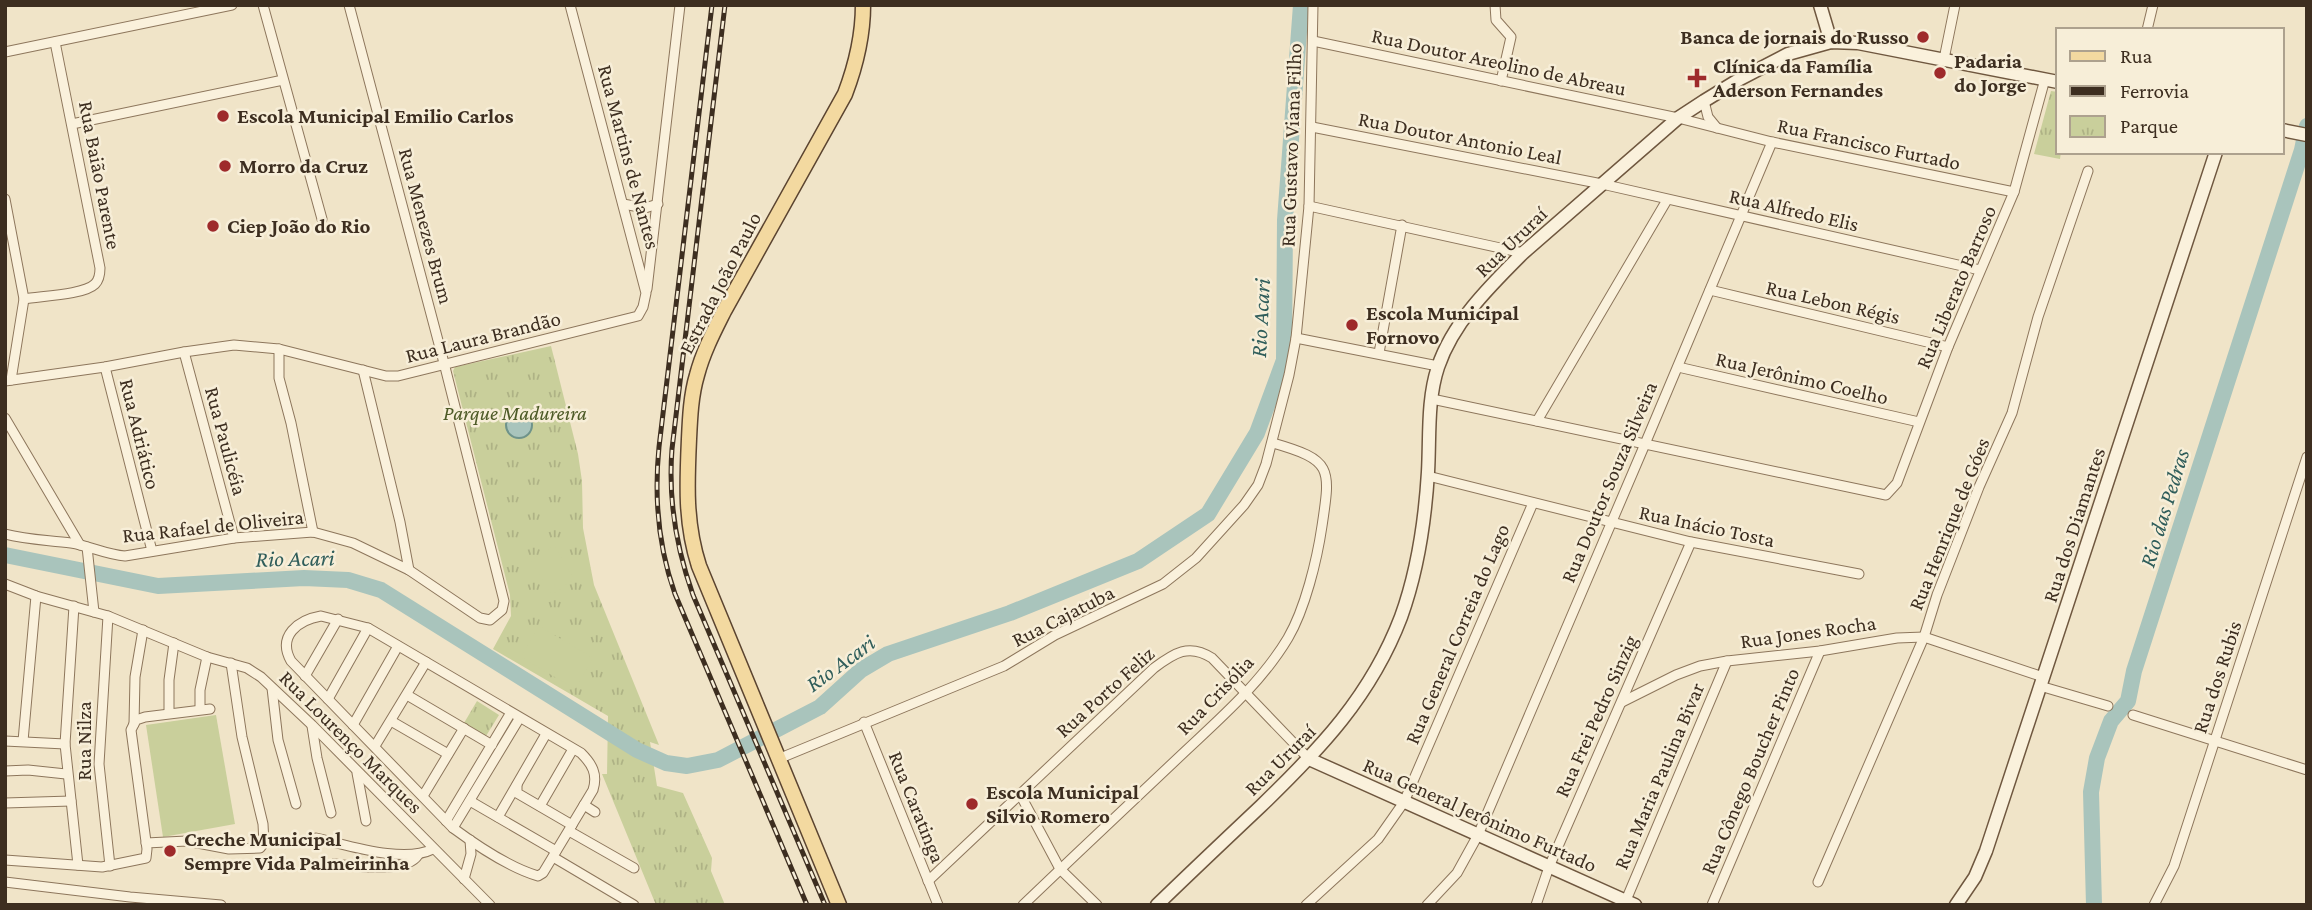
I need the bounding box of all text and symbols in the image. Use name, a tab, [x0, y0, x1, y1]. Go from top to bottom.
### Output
street label: Rua Doutor Areolino de Abreau	[1370, 23, 1628, 101]
place label: Banca de jornais do Russo	[1680, 25, 1909, 49]
legend	[2056, 28, 2284, 154]
marker: Banca de jornais do Russo	[1915, 29, 1931, 45]
street label: Rua Gustavo Viana Filho	[1275, 43, 1307, 247]
text: Rua	[2120, 44, 2153, 68]
place label: Padaria do Jorge	[1954, 49, 2027, 97]
place label: Clínica da Família Aderson Fernandes	[1712, 54, 1884, 102]
street label: Rua Martins de Nantes	[593, 62, 665, 252]
marker: Padaria do Jorge	[1932, 65, 1948, 81]
marker: Clínica da Família Aderson Fernandes	[1687, 68, 1707, 88]
text: Ferrovia	[2120, 79, 2189, 103]
street label: Rua Baião Parente	[74, 99, 126, 251]
place label: Escola Municipal Emilio Carlos	[237, 104, 514, 128]
street label: Rua Doutor Antonio Leal	[1356, 106, 1564, 170]
marker: Escola Municipal Emilio Carlos	[215, 108, 231, 124]
street label: Rua Francisco Furtado	[1775, 113, 1963, 175]
text: Parque	[2120, 114, 2178, 138]
street label: Rua Menezes Brum	[394, 145, 458, 307]
place label: Morro da Cruz	[239, 154, 368, 178]
marker: Morro da Cruz	[217, 158, 233, 174]
street label: Rua Alfredo Elis	[1727, 183, 1861, 237]
street label: Rua Ururaí	[1470, 201, 1553, 282]
street label: Rua Liberato Barroso	[1911, 202, 2001, 372]
street label: Estrada João Paulo	[674, 208, 766, 358]
place label: Ciep João do Rio	[227, 214, 371, 238]
marker: Ciep João do Rio	[205, 218, 221, 234]
street label: Rua Lebon Régis	[1764, 275, 1902, 329]
water label: Rio Acari	[1245, 277, 1275, 358]
place label: Escola Municipal Fornovo	[1366, 301, 1519, 349]
street label: Rua Laura Brandão	[403, 306, 563, 368]
marker: Escola Municipal Fornovo	[1344, 317, 1360, 333]
street label: Rua Jerônimo Coelho	[1713, 346, 1891, 410]
street label: Rua Adriático	[115, 376, 165, 492]
street label: Rua Doutor Souza Silveira	[1556, 378, 1662, 586]
street label: Rua Paulicéia	[200, 384, 252, 498]
park label: Parque Madureira	[443, 401, 587, 425]
street label: Rua Henrique de Góes	[1903, 434, 1995, 614]
street label: Rua dos Diamantes	[2038, 445, 2110, 605]
water label: Rio das Pedras	[2134, 445, 2195, 570]
street label: Rua Inácio Tosta	[1637, 500, 1777, 552]
street label: Rua Rafael de Oliveira	[121, 505, 305, 547]
street label: Rua General Correia do Lago	[1400, 520, 1514, 748]
water label: Rio Acari	[255, 544, 336, 572]
street label: Rua Cajatuba	[1008, 580, 1118, 652]
street label: Rua Jones Rocha	[1739, 611, 1878, 653]
street label: Rua dos Rubis	[2188, 618, 2246, 736]
water label: Rio Acari	[800, 629, 880, 697]
street label: Rua Frei Pedro Sinzig	[1549, 631, 1643, 801]
street label: Rua Porto Feliz	[1051, 641, 1159, 743]
street label: Rua Crisólia	[1171, 650, 1259, 740]
street label: Rua Cônego Boucher Pinto	[1696, 664, 1804, 878]
street label: Rua Lourenço Marques	[275, 666, 427, 818]
street label: Rua Maria Paulina Bivar	[1609, 678, 1709, 873]
street label: Rua Nilza	[72, 701, 96, 781]
street label: Rua Ururaí	[1239, 718, 1322, 801]
street label: Rua Caratinga	[884, 748, 950, 867]
street label: Rua General Jerônimo Furtado	[1360, 753, 1600, 877]
place label: Escola Municipal Silvio Romero	[986, 780, 1139, 828]
marker: Escola Municipal Silvio Romero	[964, 796, 980, 812]
place label: Creche Municipal Sempre Vida Palmeirinha	[184, 827, 410, 875]
marker: Creche Municipal Sempre Vida Palmeirinha	[162, 843, 178, 859]

